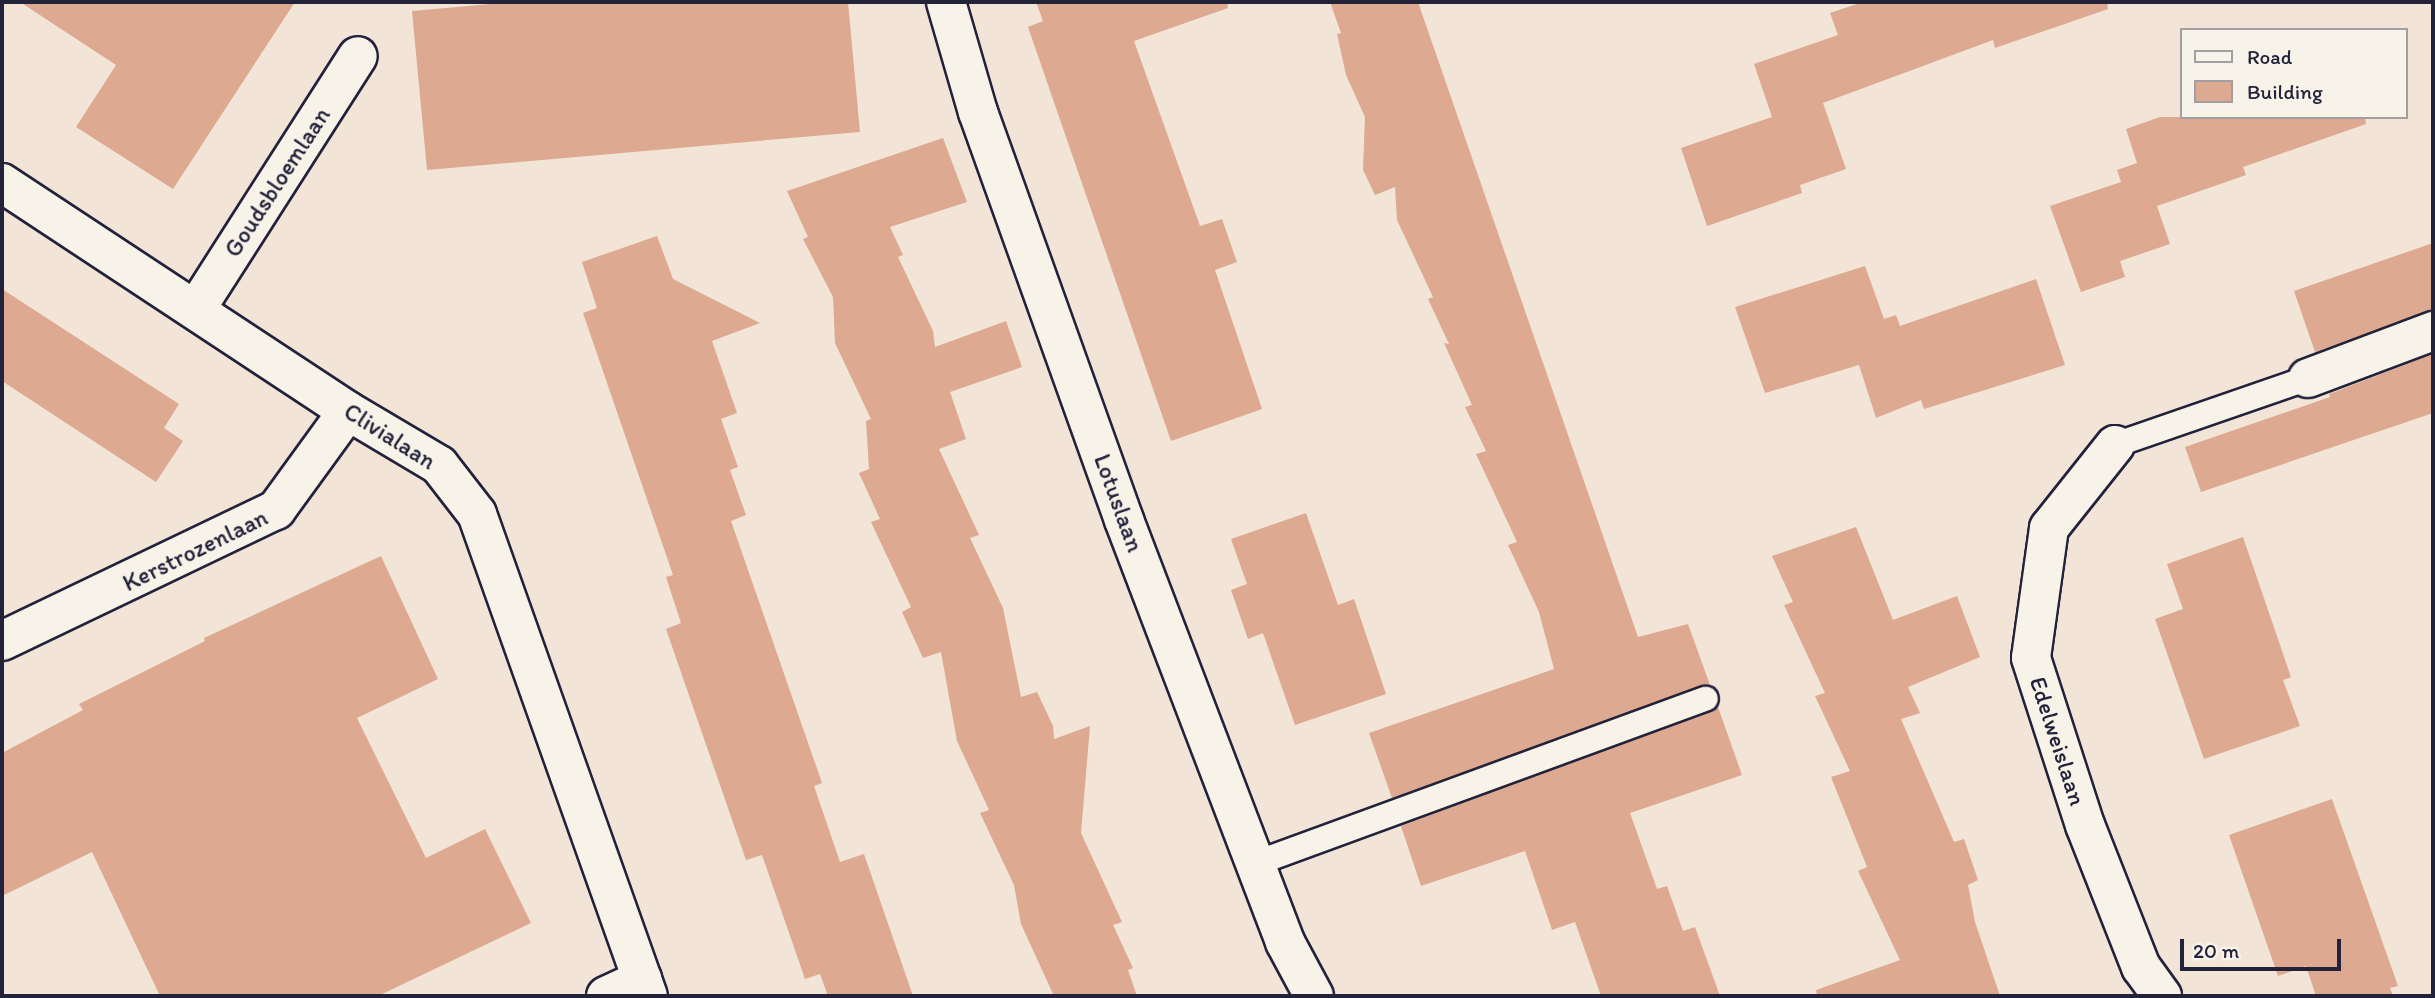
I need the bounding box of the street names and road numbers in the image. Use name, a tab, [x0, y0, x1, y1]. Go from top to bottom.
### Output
street label: Goudsbloemlaan	[218, 102, 336, 262]
street label: Clivialaan	[339, 397, 441, 475]
street label: Lotuslaan	[1088, 450, 1150, 556]
street label: Kerstrozenlaan	[118, 503, 272, 597]
street label: Edelweislaan	[2024, 673, 2092, 809]

